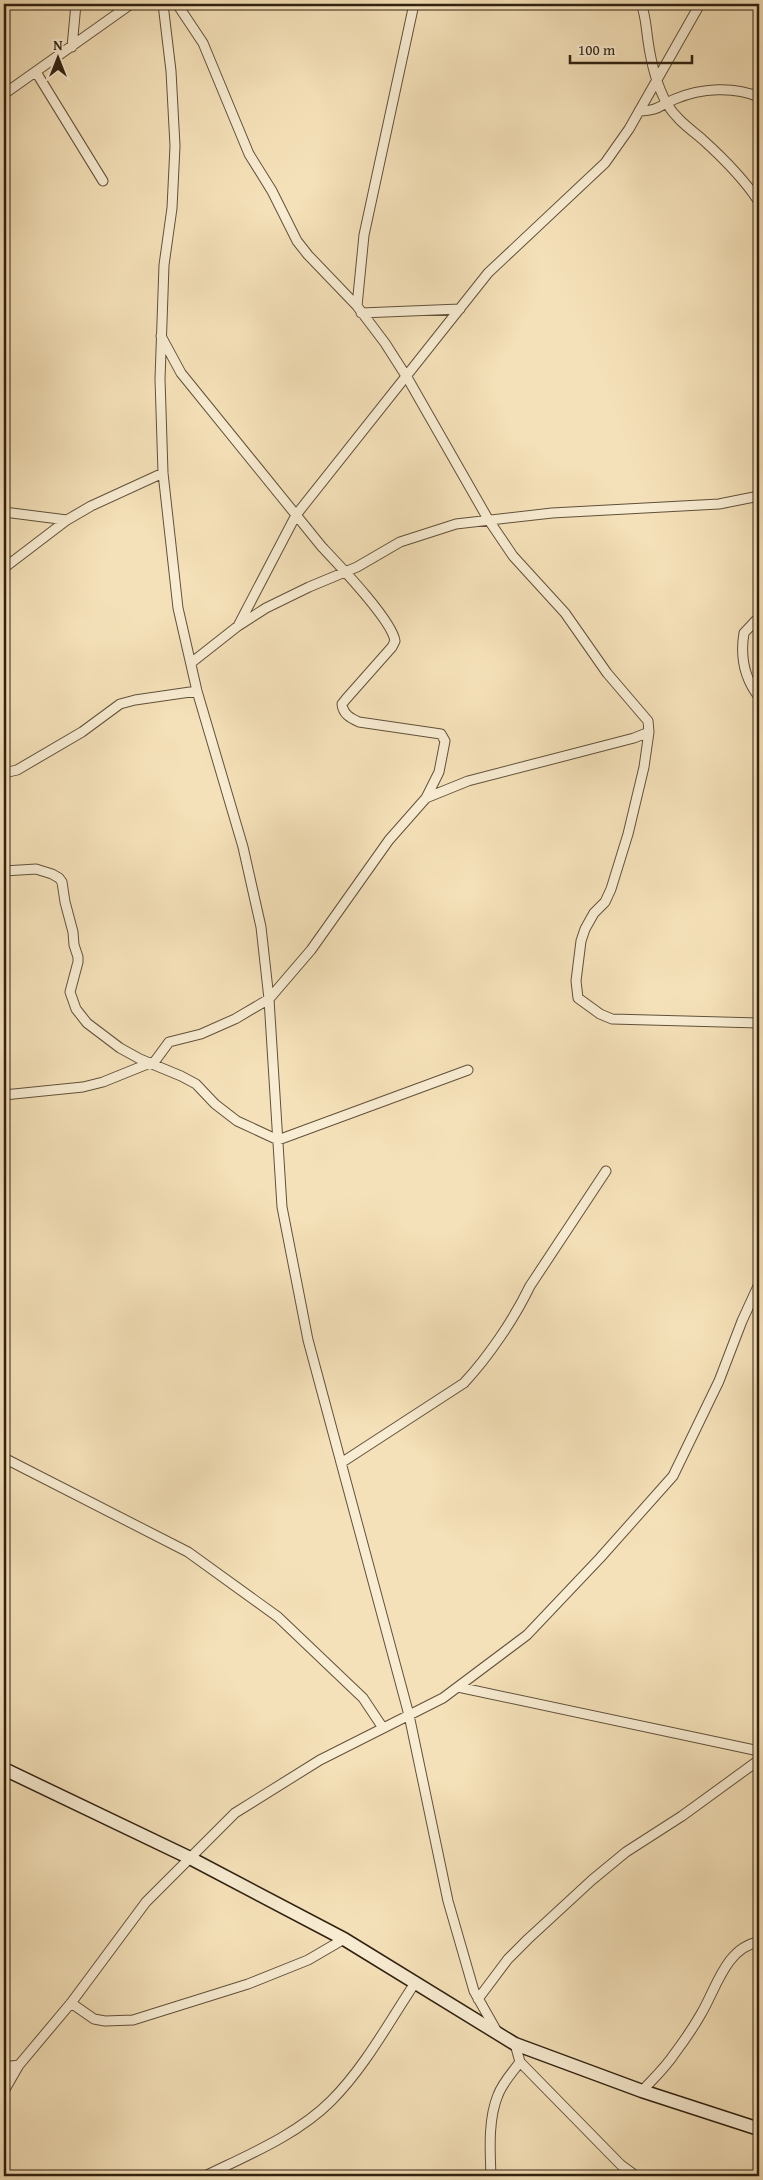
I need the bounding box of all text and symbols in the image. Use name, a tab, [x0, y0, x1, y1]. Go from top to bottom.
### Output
north arrow	[32, 32, 82, 82]
scale bar	[570, 32, 693, 64]
text: N	[53, 35, 63, 55]
text: 100 m	[578, 39, 616, 60]

